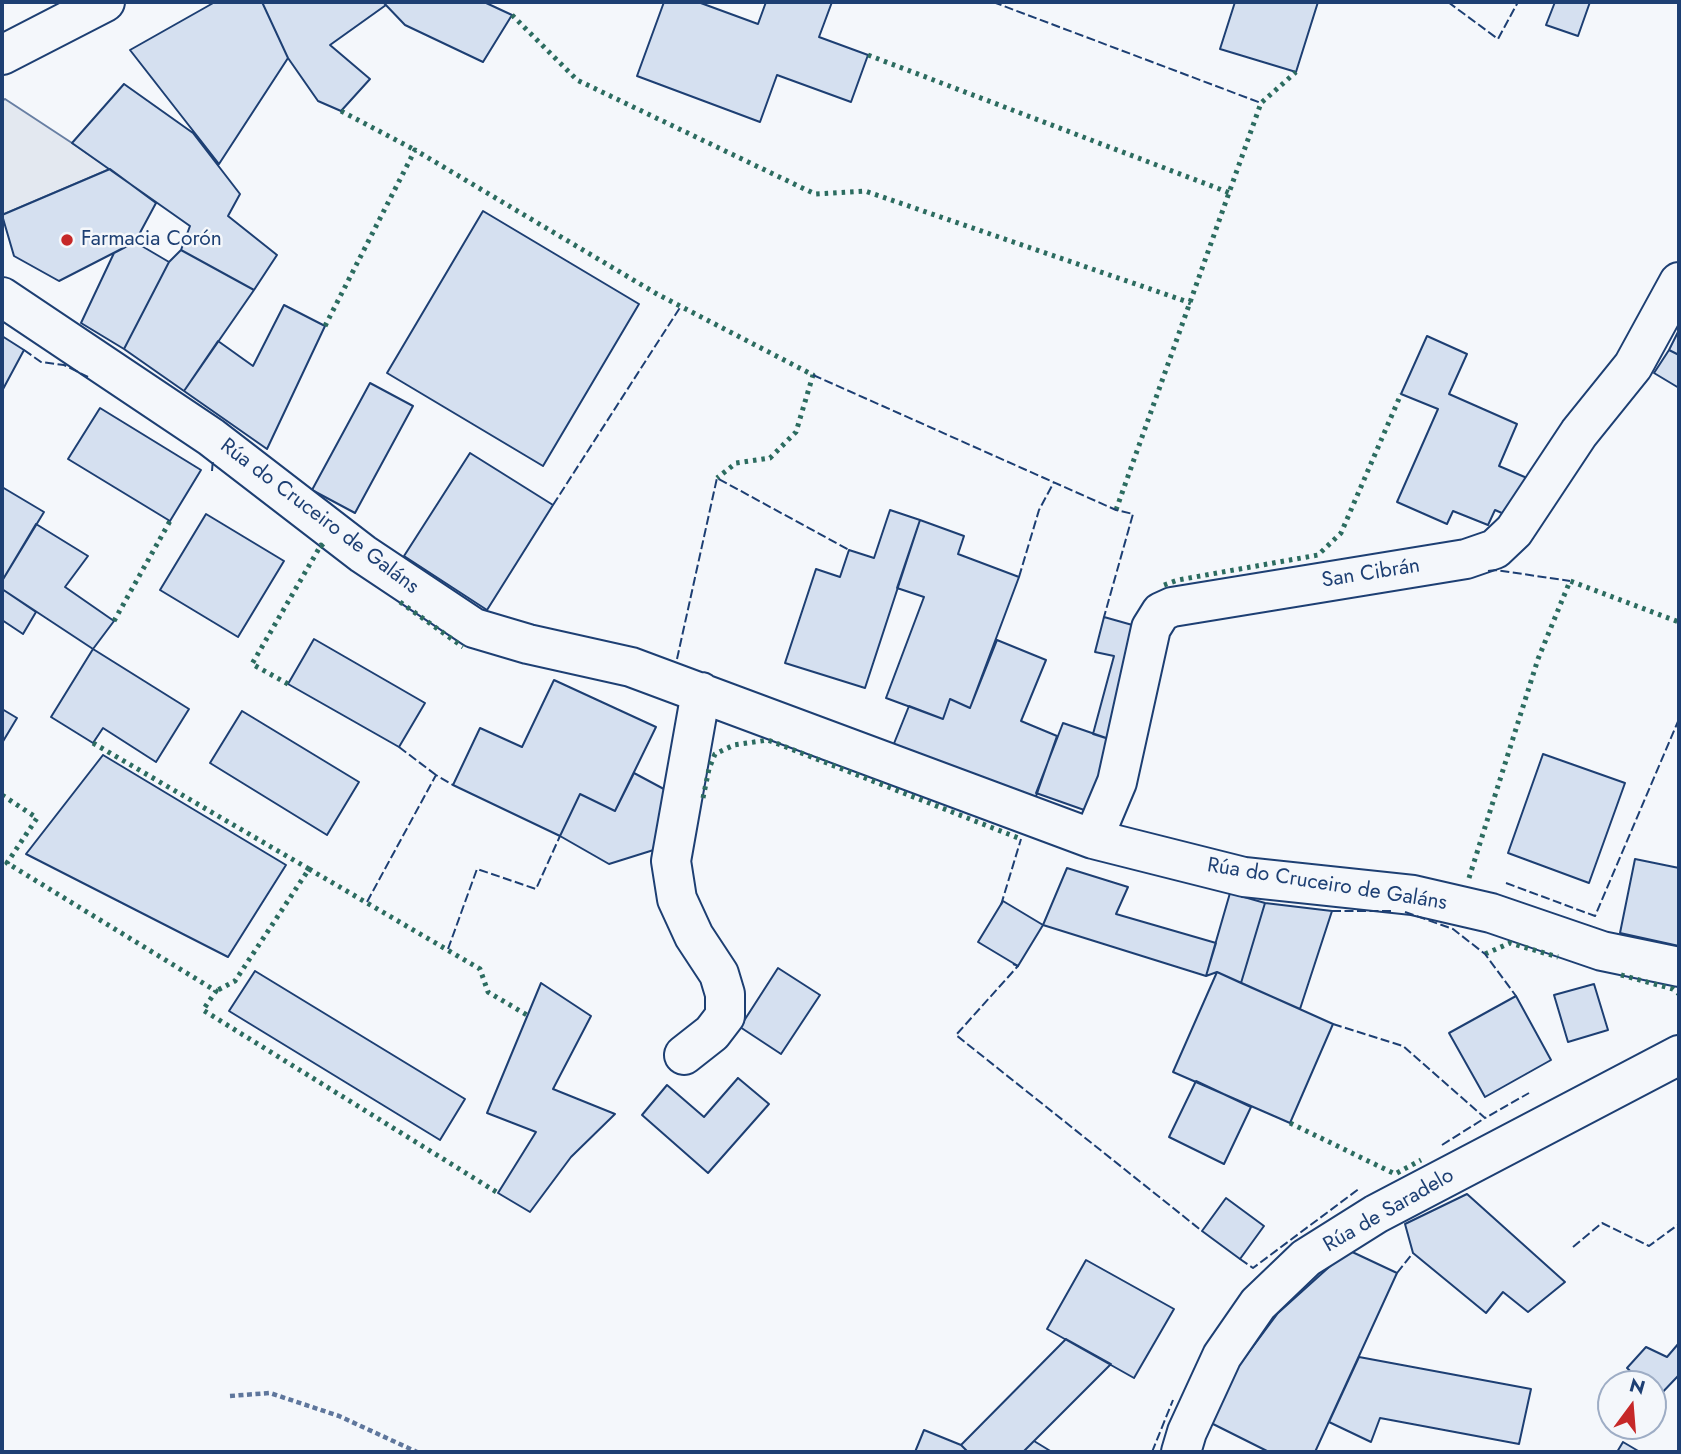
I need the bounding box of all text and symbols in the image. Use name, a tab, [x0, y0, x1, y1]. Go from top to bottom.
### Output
place label: Farmacia Corón	[81, 227, 222, 253]
marker: Farmacia Corón	[59, 232, 75, 248]
street label: Rúa do Cruceiro de Galáns	[215, 434, 423, 600]
street label: San Cibrán	[1320, 554, 1422, 594]
street label: Rúa do Cruceiro de Galáns	[1205, 854, 1449, 916]
street label: Rúa de Saradelo	[1319, 1164, 1459, 1258]
north arrow	[1597, 1370, 1667, 1440]
text: N	[1626, 1371, 1648, 1401]

